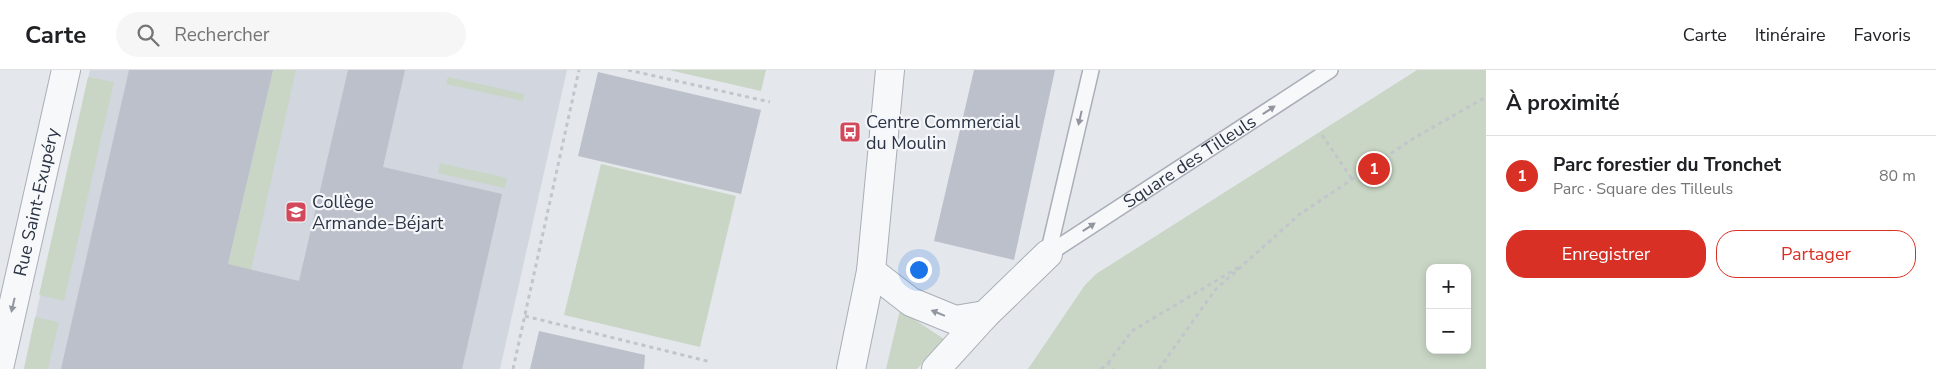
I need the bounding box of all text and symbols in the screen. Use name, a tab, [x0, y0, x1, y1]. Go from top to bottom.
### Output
search box	[116, 12, 466, 57]
text: Carte	[25, 19, 86, 51]
icon: search	[134, 21, 162, 49]
text: Rechercher	[174, 22, 270, 48]
text: Carte	[1683, 23, 1727, 47]
text: Itinéraire	[1755, 23, 1826, 47]
text: Favoris	[1854, 23, 1911, 47]
text: À proximité	[1506, 89, 1620, 117]
one-way arrow	[1262, 105, 1276, 115]
street label: Square des Tilleuls	[1118, 109, 1261, 214]
place label: Centre Commercial du Moulin	[866, 110, 1020, 155]
one-way arrow	[1076, 110, 1084, 125]
bus stop icon: Centre Commercial du Moulin	[838, 120, 862, 144]
street label: Rue Saint-Exupéry	[8, 125, 65, 279]
pin: 1	[1358, 150, 1390, 188]
text: Parc forestier du Tronchet	[1553, 152, 1781, 178]
text: 1	[1517, 165, 1527, 187]
text: 80 m	[1879, 165, 1916, 187]
text: Parc · Square des Tilleuls	[1553, 178, 1733, 200]
place label: Collège Armande-Béjart	[312, 190, 444, 235]
school or university icon: Collège Armande-Béjart	[284, 200, 308, 224]
one-way arrow	[1082, 223, 1096, 232]
button: Enregistrer	[1506, 230, 1706, 278]
button: Partager	[1716, 230, 1916, 278]
your location	[906, 257, 932, 283]
map controls	[1426, 264, 1471, 354]
button: +	[1426, 264, 1471, 309]
one-way arrow	[9, 298, 17, 313]
one-way arrow	[930, 309, 945, 317]
button: −	[1426, 309, 1471, 354]

